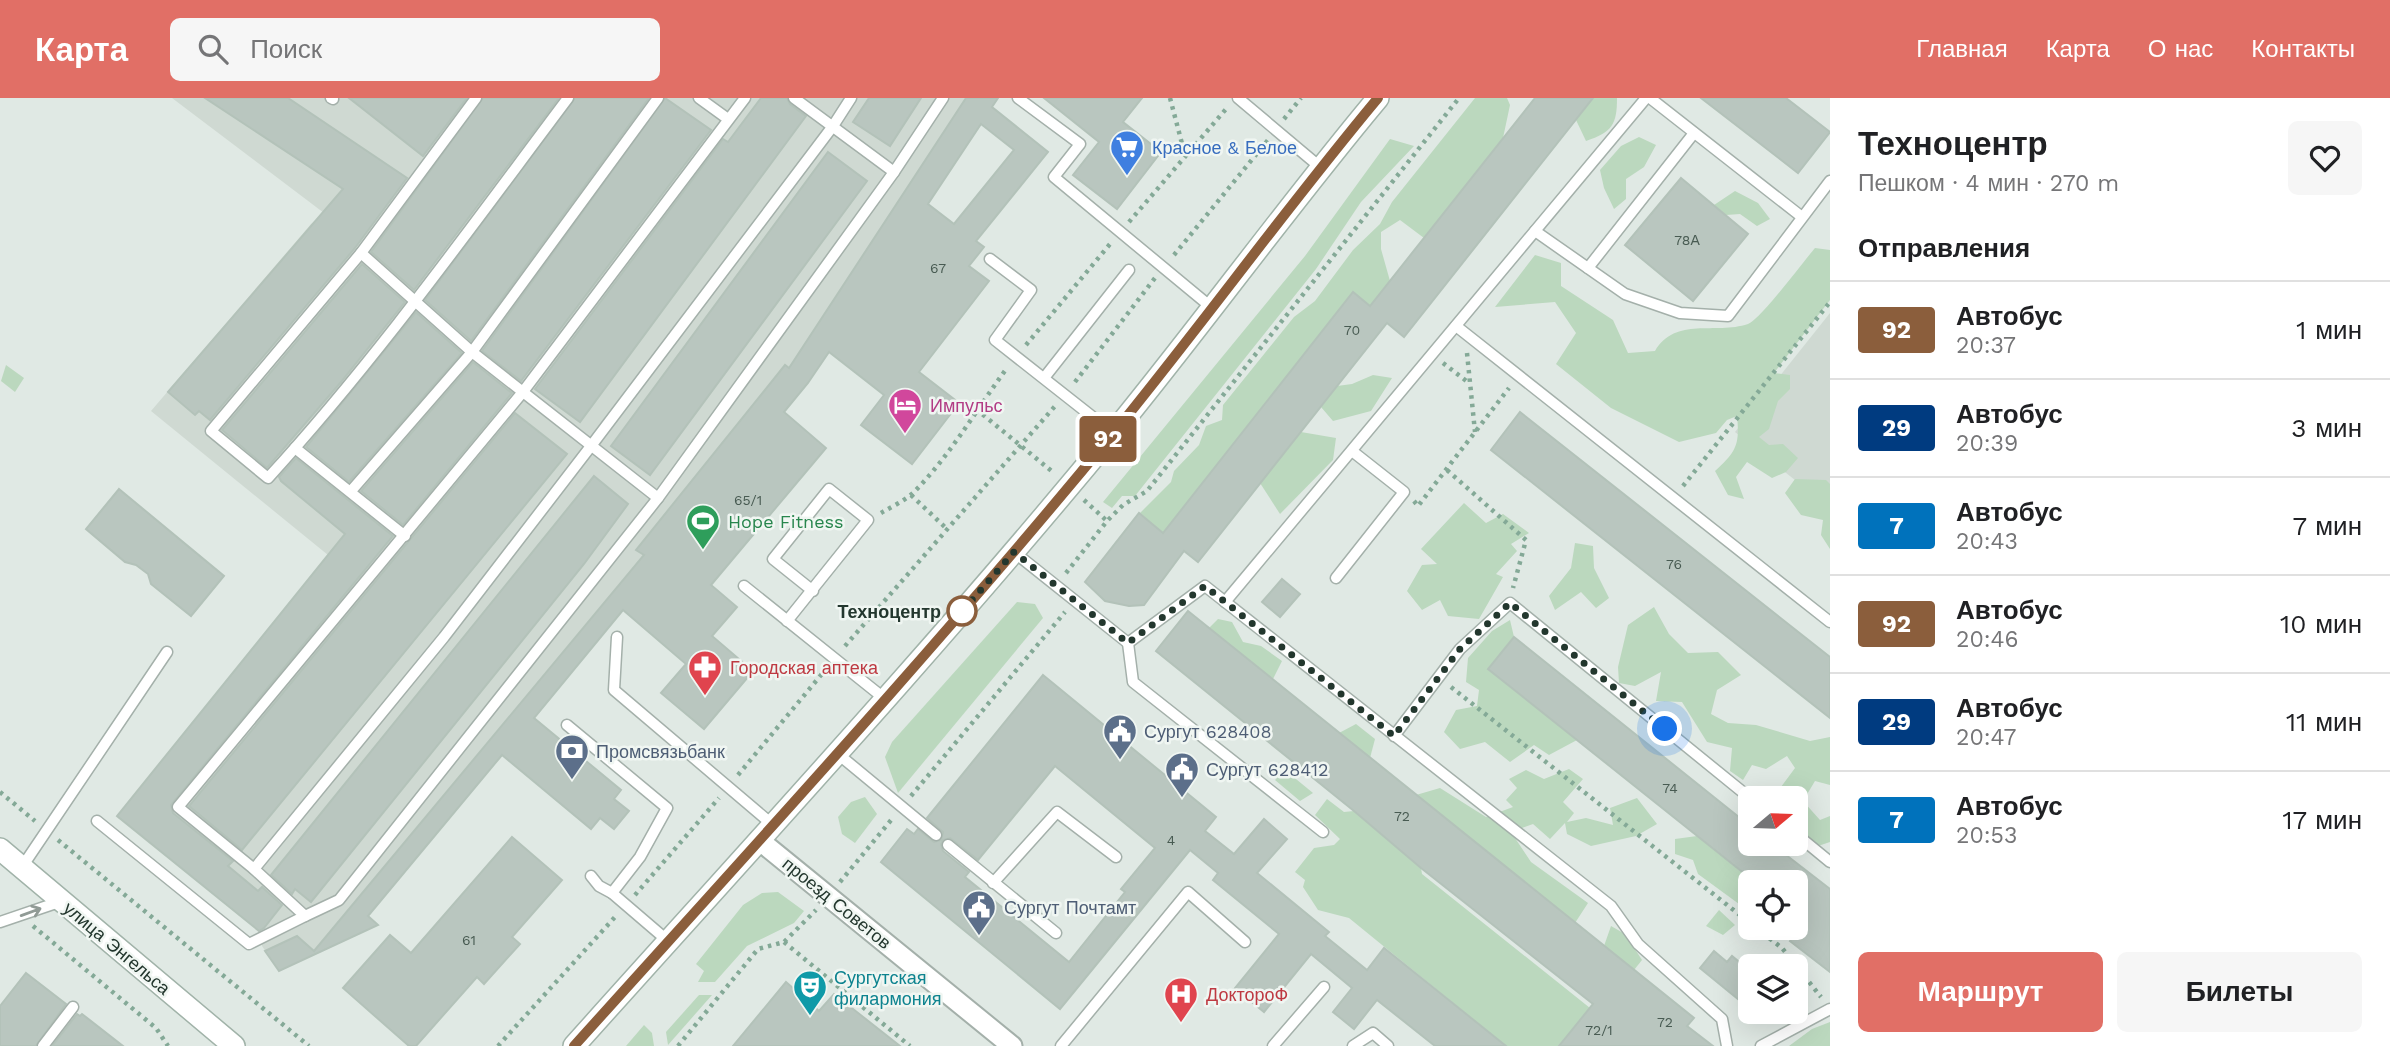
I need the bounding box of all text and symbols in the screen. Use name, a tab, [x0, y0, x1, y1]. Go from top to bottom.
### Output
search box	[170, 18, 660, 81]
text: Карта	[35, 30, 128, 69]
icon: search	[194, 30, 232, 68]
text: Поиск	[250, 34, 322, 64]
text: Главная	[1916, 35, 2008, 63]
text: Карта	[2046, 35, 2110, 63]
text: О нас	[2148, 35, 2213, 63]
text: Контакты	[2251, 35, 2355, 63]
button: heart	[2288, 121, 2362, 195]
text: Техноцентр	[1858, 124, 2048, 163]
supermarket icon: Красное & Белое	[1108, 128, 1146, 177]
place label: Красное & Белое	[1152, 137, 1297, 158]
text: Пешком · 4 мин · 270 m	[1858, 170, 2119, 197]
house number: 78А	[1674, 232, 1700, 248]
text: Отправления	[1858, 233, 2030, 263]
house number: 67	[930, 260, 946, 276]
text: Автобус	[1956, 301, 2063, 331]
text: 1 мин	[2296, 315, 2362, 345]
text: 92	[1882, 316, 1911, 344]
house number: 70	[1344, 322, 1360, 338]
text: 20:37	[1956, 332, 2016, 359]
hotel icon: Импульс	[886, 386, 924, 435]
place label: Импульс	[930, 395, 1003, 416]
text: Автобус	[1956, 399, 2063, 429]
text: 3 мин	[2291, 413, 2362, 443]
text: 29	[1882, 414, 1911, 442]
line badge: 92	[1076, 416, 1140, 462]
text: 92	[1093, 425, 1123, 453]
text: 20:39	[1956, 430, 2018, 457]
house number: 65/1	[734, 492, 762, 508]
text: Автобус	[1956, 497, 2063, 527]
sports icon: Hope Fitness	[684, 502, 722, 551]
place label: Hope Fitness	[728, 511, 844, 532]
text: 7 мин	[2293, 511, 2362, 541]
text: 7	[1889, 512, 1904, 540]
text: 20:43	[1956, 528, 2018, 555]
house number: 76	[1666, 556, 1682, 572]
text: Автобус	[1956, 595, 2063, 625]
marker: Техноцентр	[947, 596, 977, 626]
place label: Техноцентр	[837, 601, 941, 622]
text: 10 мин	[2280, 609, 2362, 639]
text: 92	[1882, 610, 1911, 638]
text: 20:46	[1956, 626, 2019, 653]
pharmacy icon: Городская аптека	[686, 648, 724, 697]
place label: Городская аптека	[730, 657, 879, 678]
text: Автобус	[1956, 693, 2063, 723]
text: 11 мин	[2286, 707, 2362, 737]
text: 29	[1882, 708, 1911, 736]
your location	[1647, 711, 1682, 746]
public building icon: Сургут 628408	[1101, 712, 1139, 761]
place label: Сургут 628408	[1144, 721, 1272, 742]
text: 20:47	[1956, 724, 2016, 751]
bank icon: Промсвязьбанк	[553, 732, 591, 781]
place label: Промсвязьбанк	[596, 741, 725, 762]
public building icon: Сургут 628412	[1163, 750, 1201, 799]
place label: Сургут 628412	[1206, 759, 1329, 780]
house number: 74	[1662, 780, 1678, 796]
north arrow	[1738, 786, 1808, 856]
map controls	[1738, 786, 1808, 1024]
text: Автобус	[1956, 791, 2063, 821]
text: 17 мин	[2282, 805, 2362, 835]
text: 7	[1889, 806, 1904, 834]
house number: 72	[1394, 808, 1410, 824]
text: 20:53	[1956, 822, 2017, 849]
house number: 4	[1167, 832, 1175, 848]
street label: проезд Советов	[779, 853, 895, 953]
button: locate	[1738, 870, 1808, 940]
public building icon: Сургут Почтамт	[960, 888, 998, 937]
street label: улица Энгельса	[59, 897, 175, 999]
place label: Сургут Почтамт	[1004, 897, 1136, 918]
one-way arrow	[20, 905, 42, 918]
house number: 61	[462, 932, 476, 948]
button: Маршрут	[1858, 952, 2103, 1032]
button: Билеты	[2117, 952, 2362, 1032]
button: layers	[1738, 954, 1808, 1024]
place label: Сургутская филармония	[834, 967, 942, 1009]
theatre icon: Сургутская филармония	[791, 968, 829, 1017]
hospital icon: ДоктороФ	[1162, 975, 1200, 1024]
place label: ДоктороФ	[1206, 984, 1288, 1005]
house number: 72	[1657, 1014, 1673, 1030]
house number: 72/1	[1585, 1022, 1613, 1038]

